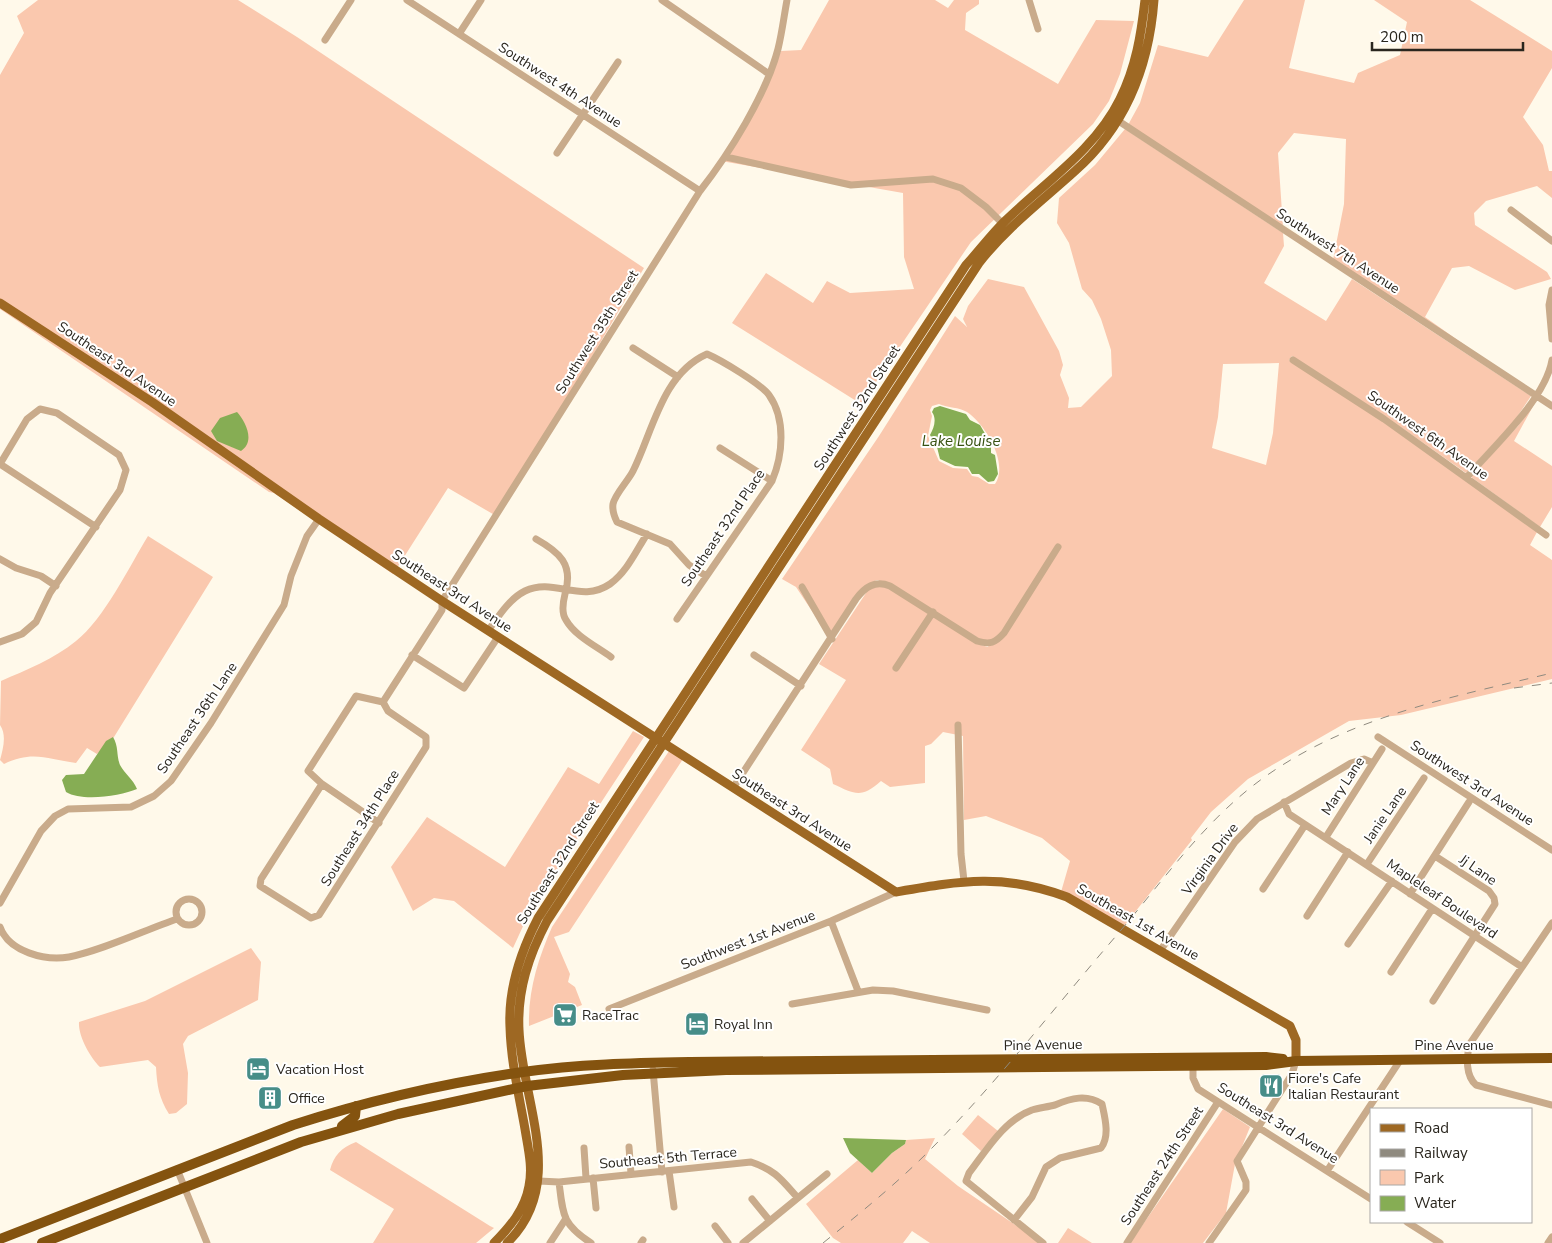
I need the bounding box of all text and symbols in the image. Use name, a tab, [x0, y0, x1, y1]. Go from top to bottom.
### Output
scale bar	[1372, 20, 1523, 52]
text: 200 m	[1380, 27, 1424, 47]
street label: Southwest 4th Avenue	[495, 38, 625, 132]
street label: Southwest 7th Avenue	[1273, 204, 1403, 298]
street label: Southwest 35th Street	[551, 266, 643, 398]
street label: Southeast 3rd Avenue	[54, 317, 180, 411]
street label: Southwest 32nd Street	[809, 342, 905, 474]
street label: Southwest 6th Avenue	[1364, 386, 1492, 484]
water label: Lake Louise	[922, 431, 1000, 451]
street label: Southeast 32nd Place	[677, 466, 769, 590]
street label: Southeast 3rd Avenue	[388, 545, 516, 637]
street label: Southeast 36th Lane	[153, 658, 241, 778]
street label: Southwest 3rd Avenue	[1406, 736, 1538, 830]
street label: Mary Lane	[1317, 753, 1369, 819]
street label: Southeast 3rd Avenue	[728, 764, 856, 856]
street label: Southeast 34th Place	[316, 766, 404, 890]
street label: Janie Lane	[1358, 783, 1411, 848]
street label: Southeast 32nd Street	[512, 798, 604, 928]
street label: Virginia Drive	[1177, 819, 1243, 900]
street label: Jj Lane	[1455, 850, 1501, 890]
street label: Mapleleaf Boulevard	[1383, 855, 1501, 943]
street label: Southeast 1st Avenue	[1073, 879, 1203, 965]
street label: Southwest 1st Avenue	[678, 906, 818, 974]
supermarket icon: RaceTrac	[552, 1002, 578, 1028]
place label: RaceTrac	[582, 1006, 639, 1025]
hotel icon: Royal Inn	[684, 1011, 710, 1037]
place label: Royal Inn	[714, 1015, 773, 1034]
street label: Pine Avenue	[1003, 1035, 1083, 1055]
street label: Pine Avenue	[1415, 1036, 1493, 1055]
hotel icon: Vacation Host	[245, 1056, 271, 1082]
place label: Vacation Host	[275, 1060, 364, 1079]
place label: Fiore's Cafe Italian Restaurant	[1288, 1069, 1399, 1104]
restaurant icon: Fiore's Cafe Italian Restaurant	[1258, 1073, 1284, 1099]
street label: Southeast 3rd Avenue	[1214, 1078, 1342, 1168]
building icon: Office	[257, 1085, 283, 1111]
place label: Office	[288, 1089, 325, 1108]
street label: Southeast 24th Street	[1116, 1103, 1208, 1229]
legend	[1370, 1108, 1532, 1223]
text: Road	[1414, 1118, 1449, 1138]
street label: Southeast 5th Terrace	[598, 1143, 738, 1173]
text: Railway	[1414, 1143, 1468, 1163]
text: Park	[1414, 1168, 1444, 1188]
text: Water	[1414, 1193, 1457, 1213]

